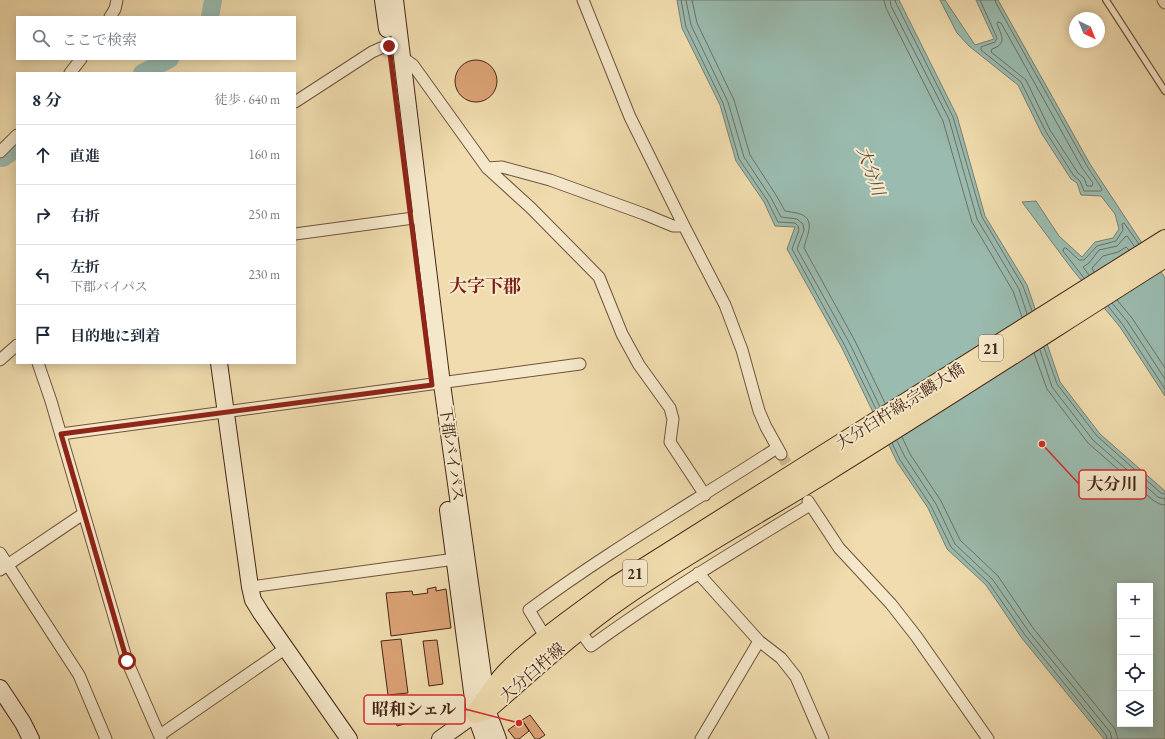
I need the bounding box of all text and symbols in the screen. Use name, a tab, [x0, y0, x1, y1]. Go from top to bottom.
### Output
north arrow	[1069, 12, 1105, 48]
search box	[16, 16, 296, 60]
icon: search	[30, 27, 52, 49]
text: ここで検索	[62, 30, 137, 49]
route end	[380, 37, 398, 55]
text: 8 分	[32, 89, 62, 111]
text: 徒歩 · 640 m	[215, 91, 280, 108]
water label: 大分川	[852, 143, 891, 201]
icon: ahead	[32, 144, 54, 166]
text: 直進	[70, 146, 100, 165]
text: 160 m	[249, 146, 280, 163]
icon: right	[32, 204, 54, 226]
text: 右折	[70, 206, 100, 225]
text: 250 m	[249, 206, 280, 223]
text: 左折	[70, 257, 100, 276]
icon: left	[32, 264, 54, 286]
text: 230 m	[249, 266, 280, 283]
district label: 大字下郡	[449, 274, 521, 297]
text: 下郡バイパス	[70, 278, 148, 295]
icon: arrive	[32, 324, 54, 346]
text: 目的地に到着	[70, 326, 160, 345]
road number: 21	[979, 335, 1003, 361]
street label: 大分臼杵線;宗麟大橋	[832, 358, 968, 454]
street label: 下郡バイパス	[435, 405, 469, 503]
callout: 大分川	[1079, 470, 1146, 499]
text: 大分川	[1087, 473, 1138, 495]
road number: 21	[623, 560, 647, 586]
map controls	[1117, 583, 1153, 727]
button: +	[1117, 583, 1153, 619]
button: −	[1117, 619, 1153, 655]
street label: 大分臼杵線	[495, 638, 569, 706]
route start	[118, 652, 136, 670]
button: locate	[1117, 655, 1153, 691]
button: layers	[1117, 691, 1153, 727]
callout: 昭和シェル	[364, 695, 465, 724]
text: 昭和シェル	[372, 698, 456, 720]

